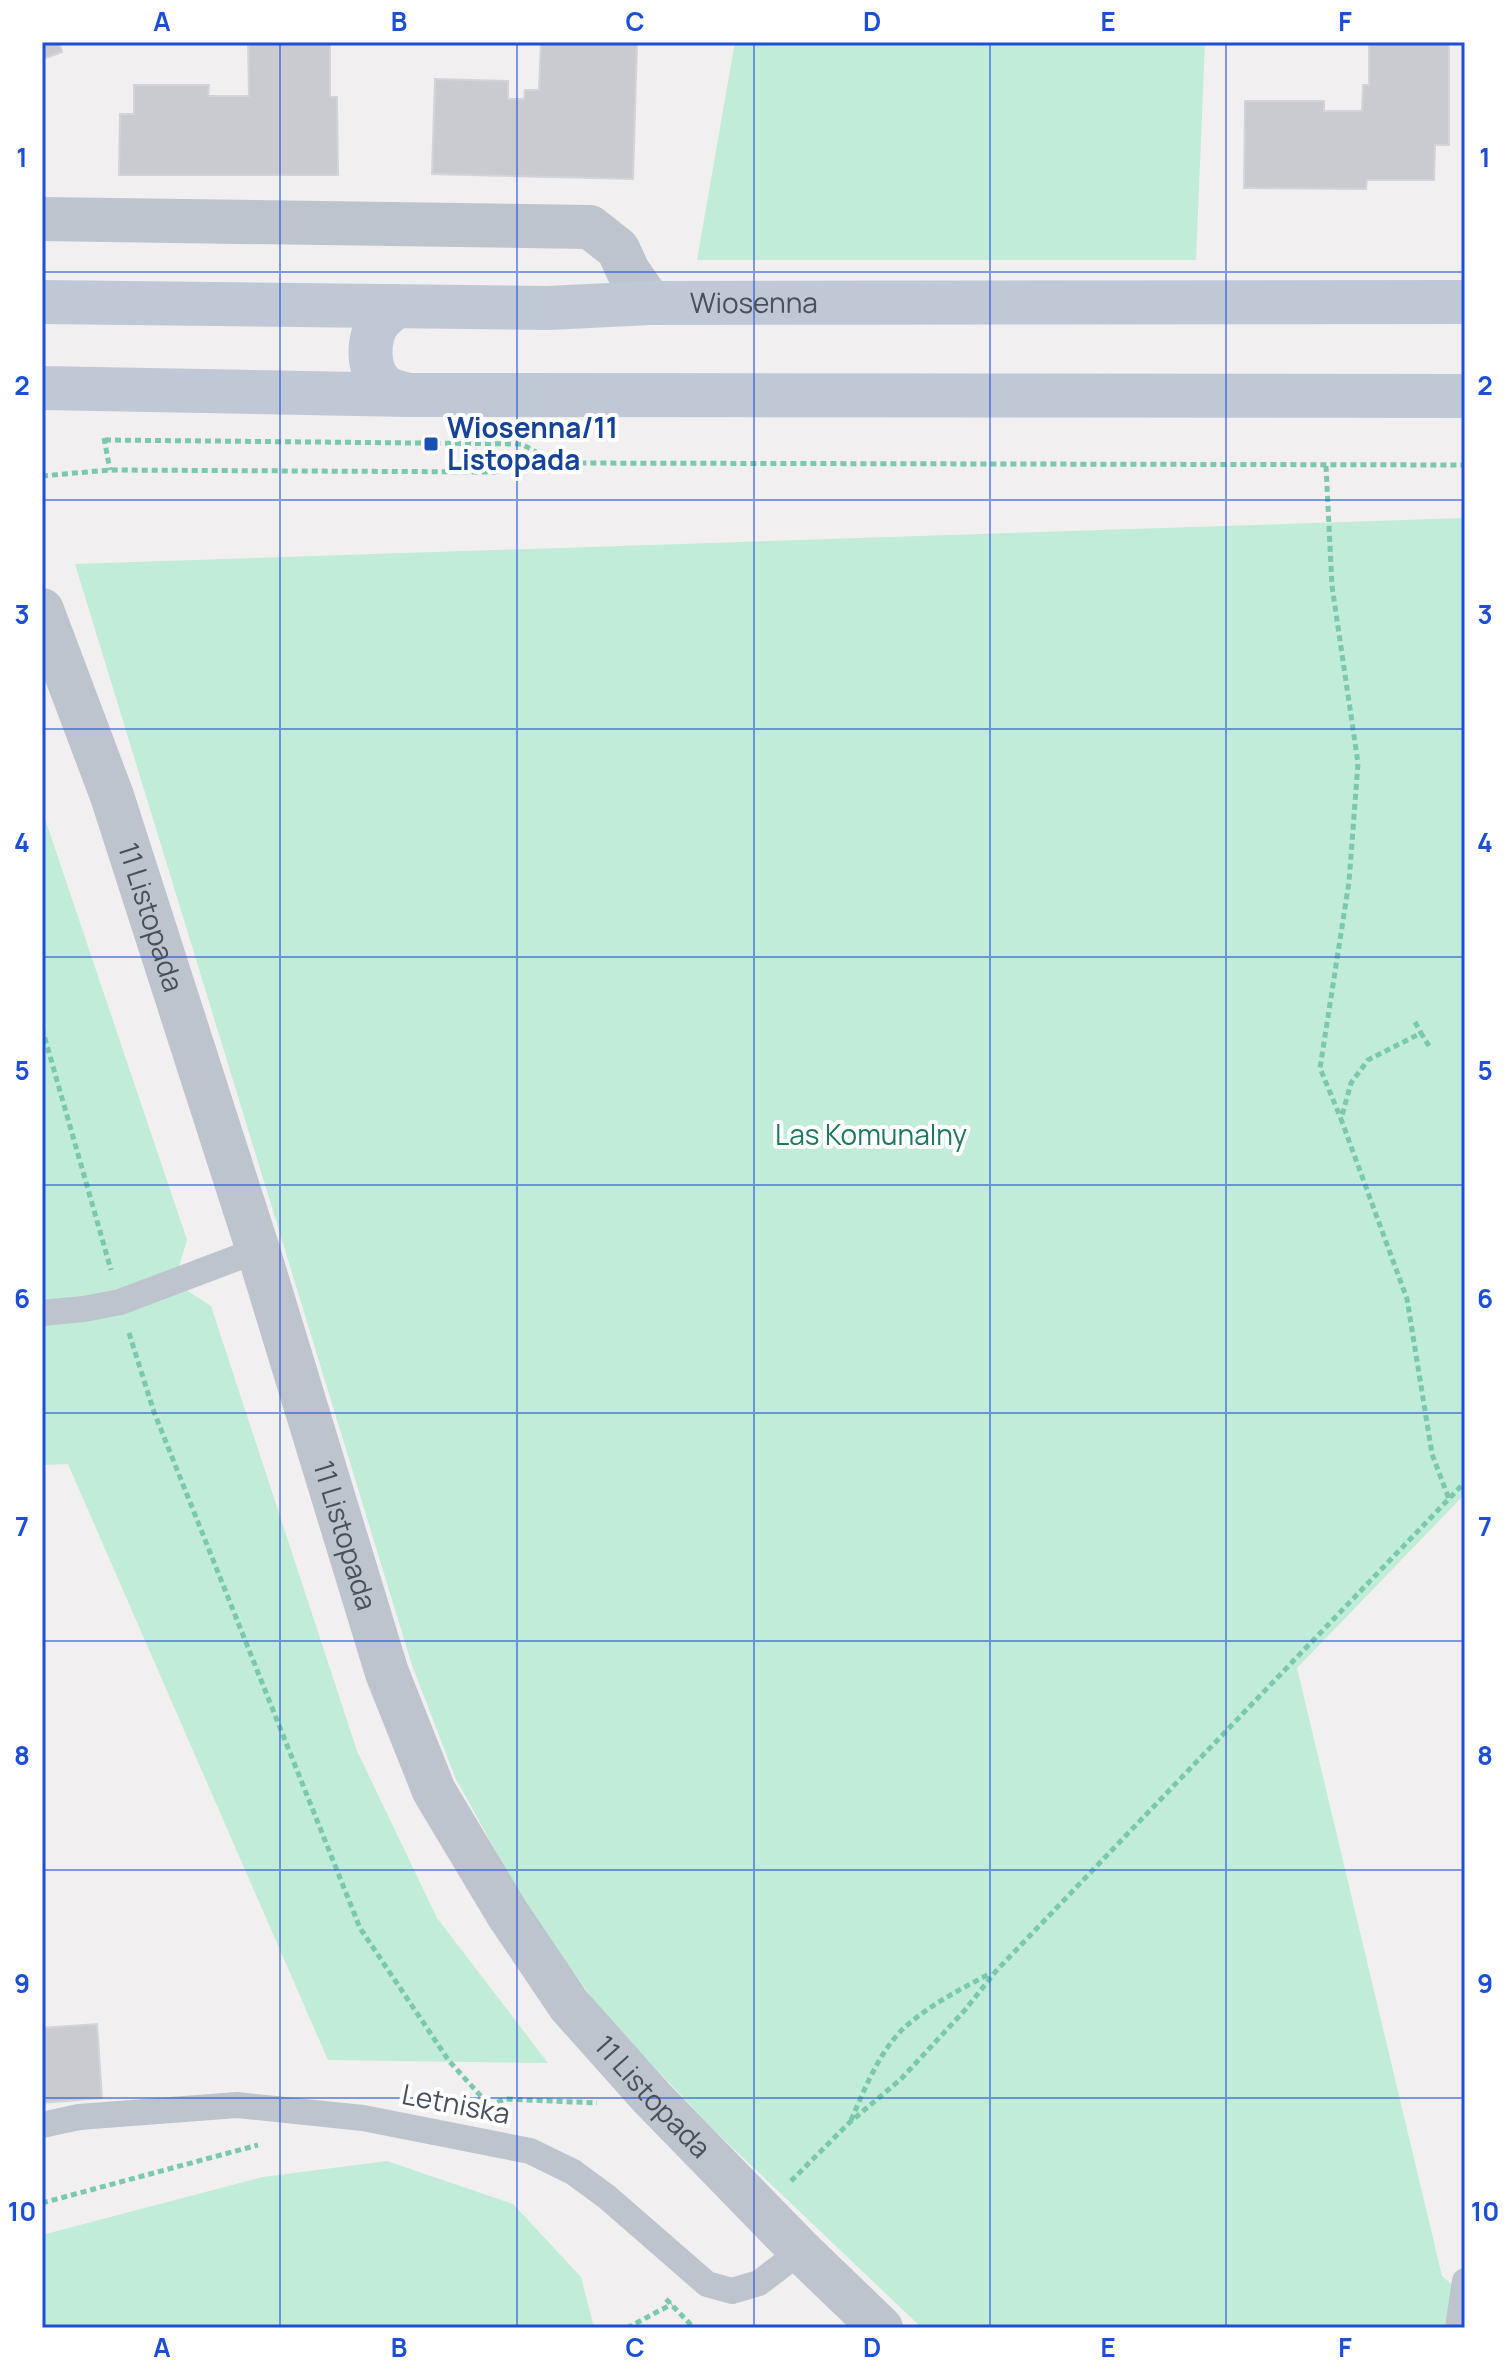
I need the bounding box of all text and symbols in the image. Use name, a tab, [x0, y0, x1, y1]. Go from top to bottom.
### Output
text: A	[153, 3, 171, 39]
text: B	[391, 3, 407, 39]
text: C	[625, 3, 645, 39]
text: D	[863, 3, 881, 39]
text: E	[1100, 3, 1116, 39]
text: F	[1338, 3, 1352, 39]
text: 1	[16, 139, 28, 175]
text: 1	[1479, 139, 1491, 175]
street label: Wiosenna	[690, 283, 818, 321]
text: 2	[14, 367, 30, 403]
text: 2	[1477, 367, 1493, 403]
place label: Wiosenna/11 Listopada	[447, 408, 618, 478]
marker: Wiosenna/11 Listopada	[422, 435, 440, 453]
text: 3	[14, 596, 30, 632]
text: 3	[1477, 596, 1493, 632]
text: 4	[14, 824, 30, 860]
text: 4	[1477, 824, 1493, 860]
street label: 11 Listopada	[110, 837, 194, 996]
text: 5	[14, 1052, 30, 1088]
text: 5	[1477, 1052, 1493, 1088]
park label: Las Komunalny	[775, 1115, 967, 1153]
text: 6	[14, 1280, 30, 1316]
text: 6	[1477, 1280, 1493, 1316]
street label: 11 Listopada	[305, 1456, 387, 1615]
text: 7	[15, 1508, 29, 1544]
text: 7	[1478, 1508, 1492, 1544]
text: 8	[14, 1737, 30, 1773]
text: 8	[1477, 1737, 1493, 1773]
text: 9	[14, 1965, 30, 2001]
text: 9	[1477, 1965, 1493, 2001]
street label: 11 Listopada	[587, 2027, 720, 2165]
street label: Letniska	[399, 2074, 513, 2132]
text: 10	[8, 2193, 36, 2229]
text: 10	[1471, 2193, 1499, 2229]
text: A	[153, 2329, 171, 2365]
text: B	[391, 2329, 407, 2365]
text: C	[625, 2329, 645, 2365]
text: D	[863, 2329, 881, 2365]
text: E	[1100, 2329, 1116, 2365]
text: F	[1338, 2329, 1352, 2365]

